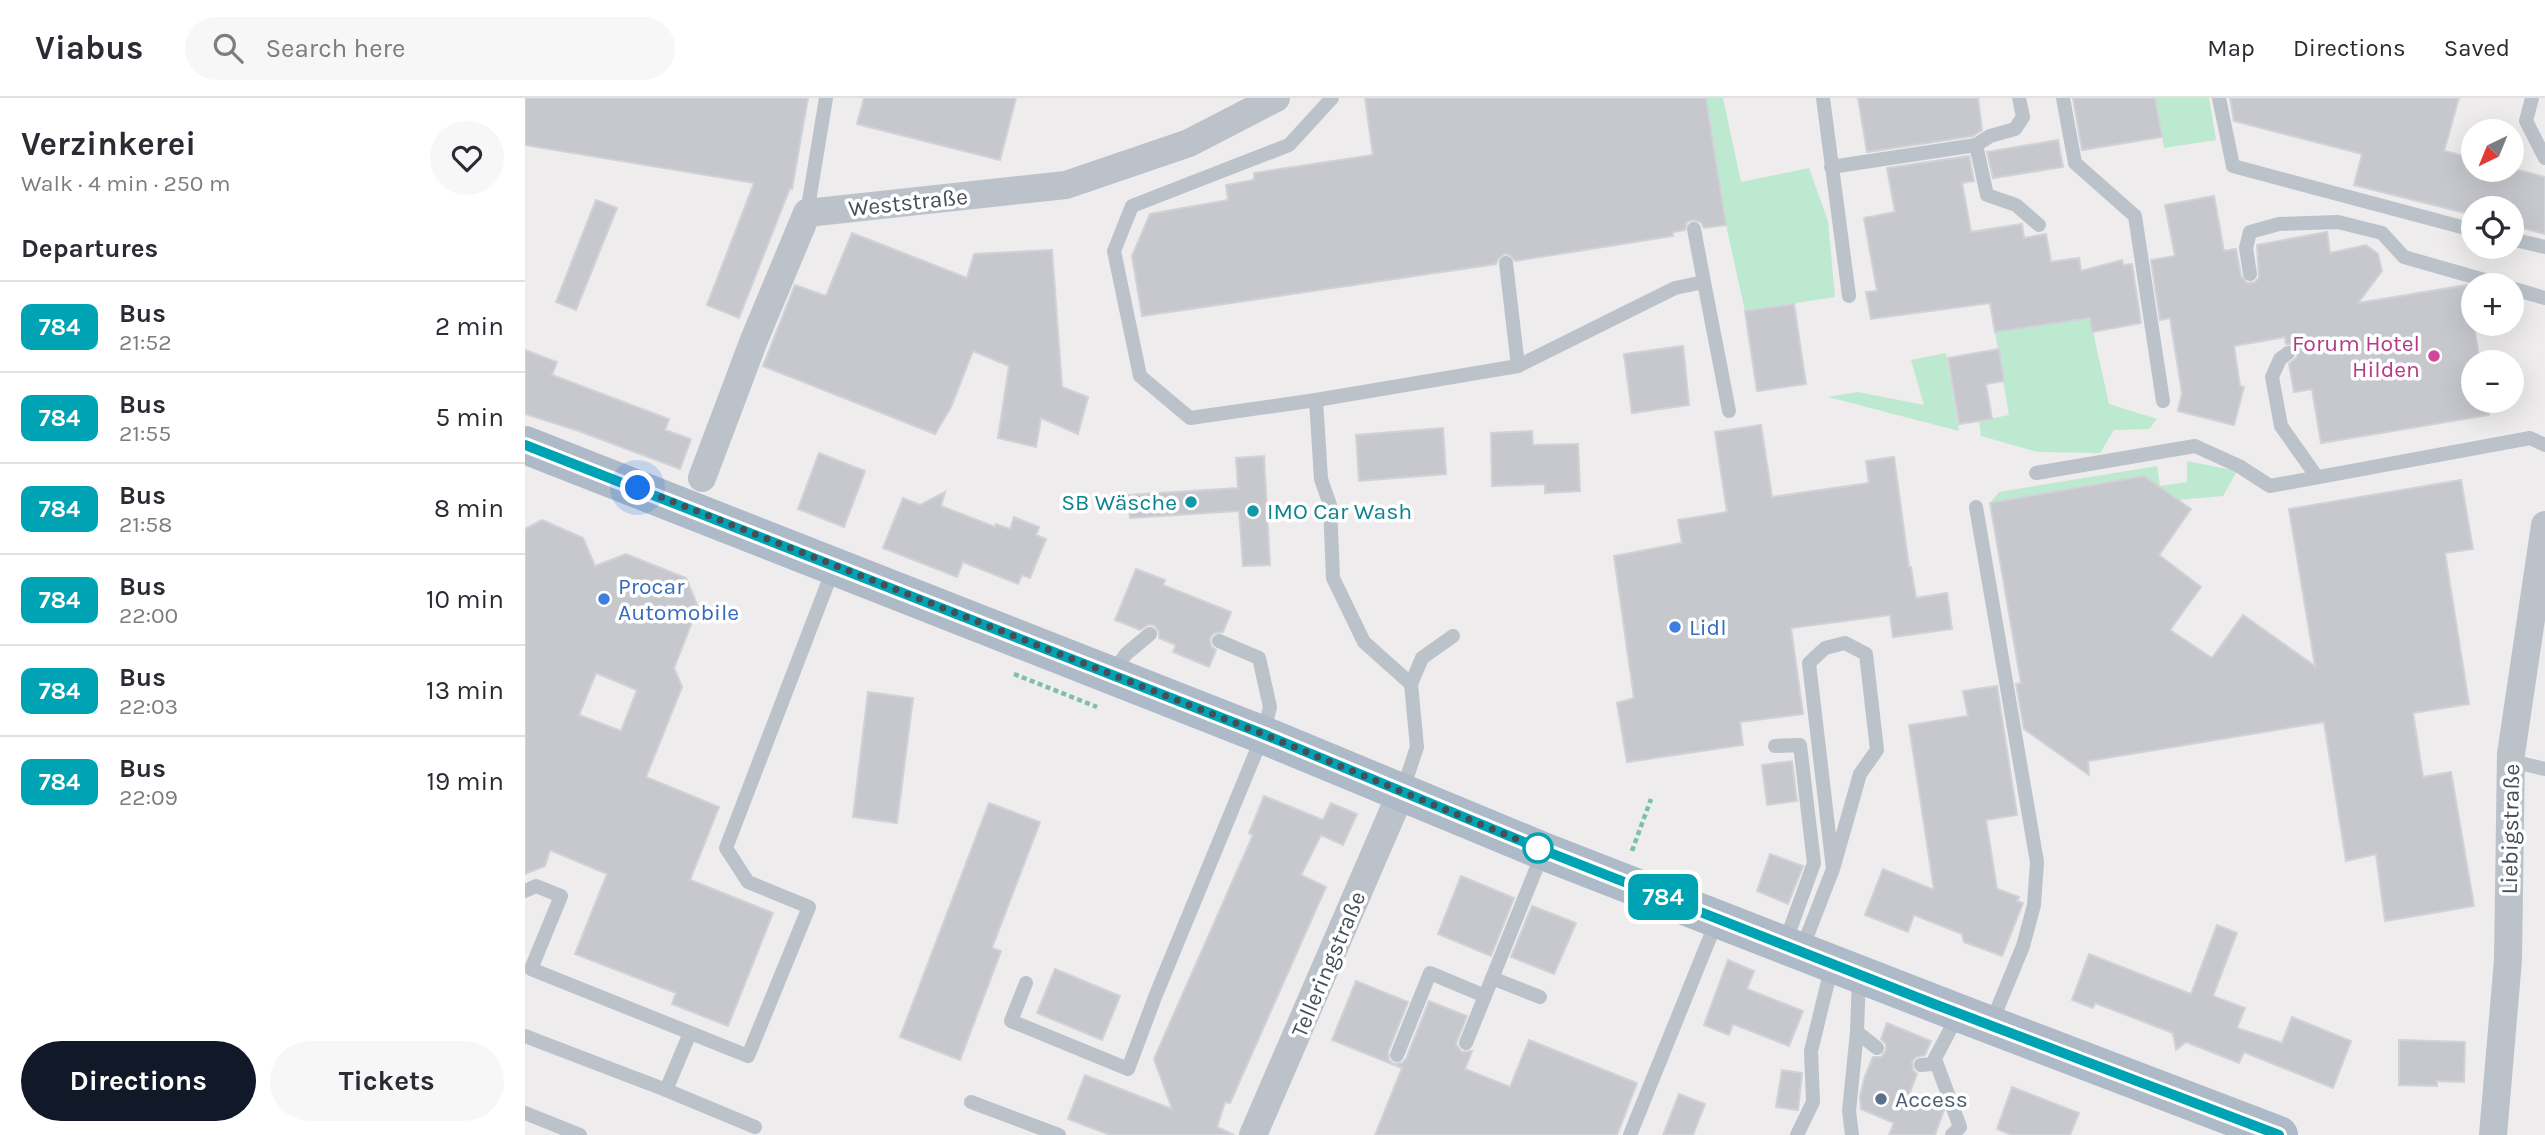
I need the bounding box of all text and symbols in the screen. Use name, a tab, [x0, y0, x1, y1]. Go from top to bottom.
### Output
search box	[185, 17, 675, 80]
text: Viabus	[35, 29, 143, 67]
icon: search	[209, 29, 247, 67]
text: Search here	[265, 33, 405, 64]
text: Map	[2207, 34, 2255, 62]
text: Directions	[2293, 34, 2406, 62]
text: Saved	[2444, 34, 2510, 62]
north arrow	[2461, 119, 2523, 182]
map controls	[2461, 119, 2524, 413]
button: heart	[430, 121, 504, 195]
text: Verzinkerei	[21, 125, 196, 163]
text: Walk · 4 min · 250 m	[21, 170, 230, 197]
street label: Weststraße	[847, 183, 969, 222]
button: locate	[2461, 196, 2524, 259]
text: Departures	[21, 233, 158, 264]
button: +	[2461, 273, 2524, 336]
text: Bus	[119, 298, 166, 329]
text: 2 min	[435, 311, 504, 342]
text: 784	[39, 313, 80, 341]
text: 21:52	[119, 329, 172, 356]
place label: Forum Hotel Hilden	[2292, 330, 2420, 383]
marker: Forum Hotel Hilden	[2426, 348, 2442, 364]
button: −	[2461, 350, 2524, 413]
text: Bus	[119, 389, 166, 420]
text: 5 min	[435, 402, 504, 433]
text: 784	[39, 404, 80, 432]
text: 21:55	[119, 420, 171, 447]
your location	[620, 470, 655, 505]
text: Bus	[119, 480, 166, 511]
place label: SB Wäsche	[1061, 489, 1177, 516]
text: 8 min	[434, 493, 504, 524]
marker: SB Wäsche	[1183, 494, 1199, 510]
text: 784	[39, 495, 80, 523]
place label: IMO Car Wash	[1267, 498, 1412, 525]
marker: IMO Car Wash	[1245, 503, 1261, 519]
text: 21:58	[119, 511, 172, 538]
text: Bus	[119, 571, 166, 602]
place label: Procar Automobile	[618, 573, 739, 626]
text: 10 min	[426, 584, 504, 615]
text: 784	[39, 586, 80, 614]
marker: Procar Automobile	[596, 591, 612, 607]
text: 22:00	[119, 602, 178, 629]
place label: Lidl	[1689, 614, 1727, 641]
marker: Lidl	[1667, 619, 1683, 635]
text: Bus	[119, 662, 166, 693]
text: 13 min	[426, 675, 504, 706]
text: 784	[39, 677, 80, 705]
text: 22:03	[119, 693, 178, 720]
text: Bus	[119, 753, 166, 784]
street label: Liebigstraße	[2496, 764, 2525, 894]
text: 19 min	[426, 766, 504, 797]
text: 784	[39, 768, 80, 796]
text: 22:09	[119, 784, 178, 811]
unlabelled marker	[1523, 833, 1553, 863]
line badge: 784	[1623, 874, 1703, 920]
text: 784	[1642, 883, 1684, 911]
street label: Telleringstraße	[1286, 887, 1371, 1041]
button: Directions	[21, 1041, 256, 1121]
button: Tickets	[270, 1041, 504, 1121]
place label: Access	[1895, 1086, 1968, 1113]
marker: Access	[1873, 1091, 1889, 1107]

